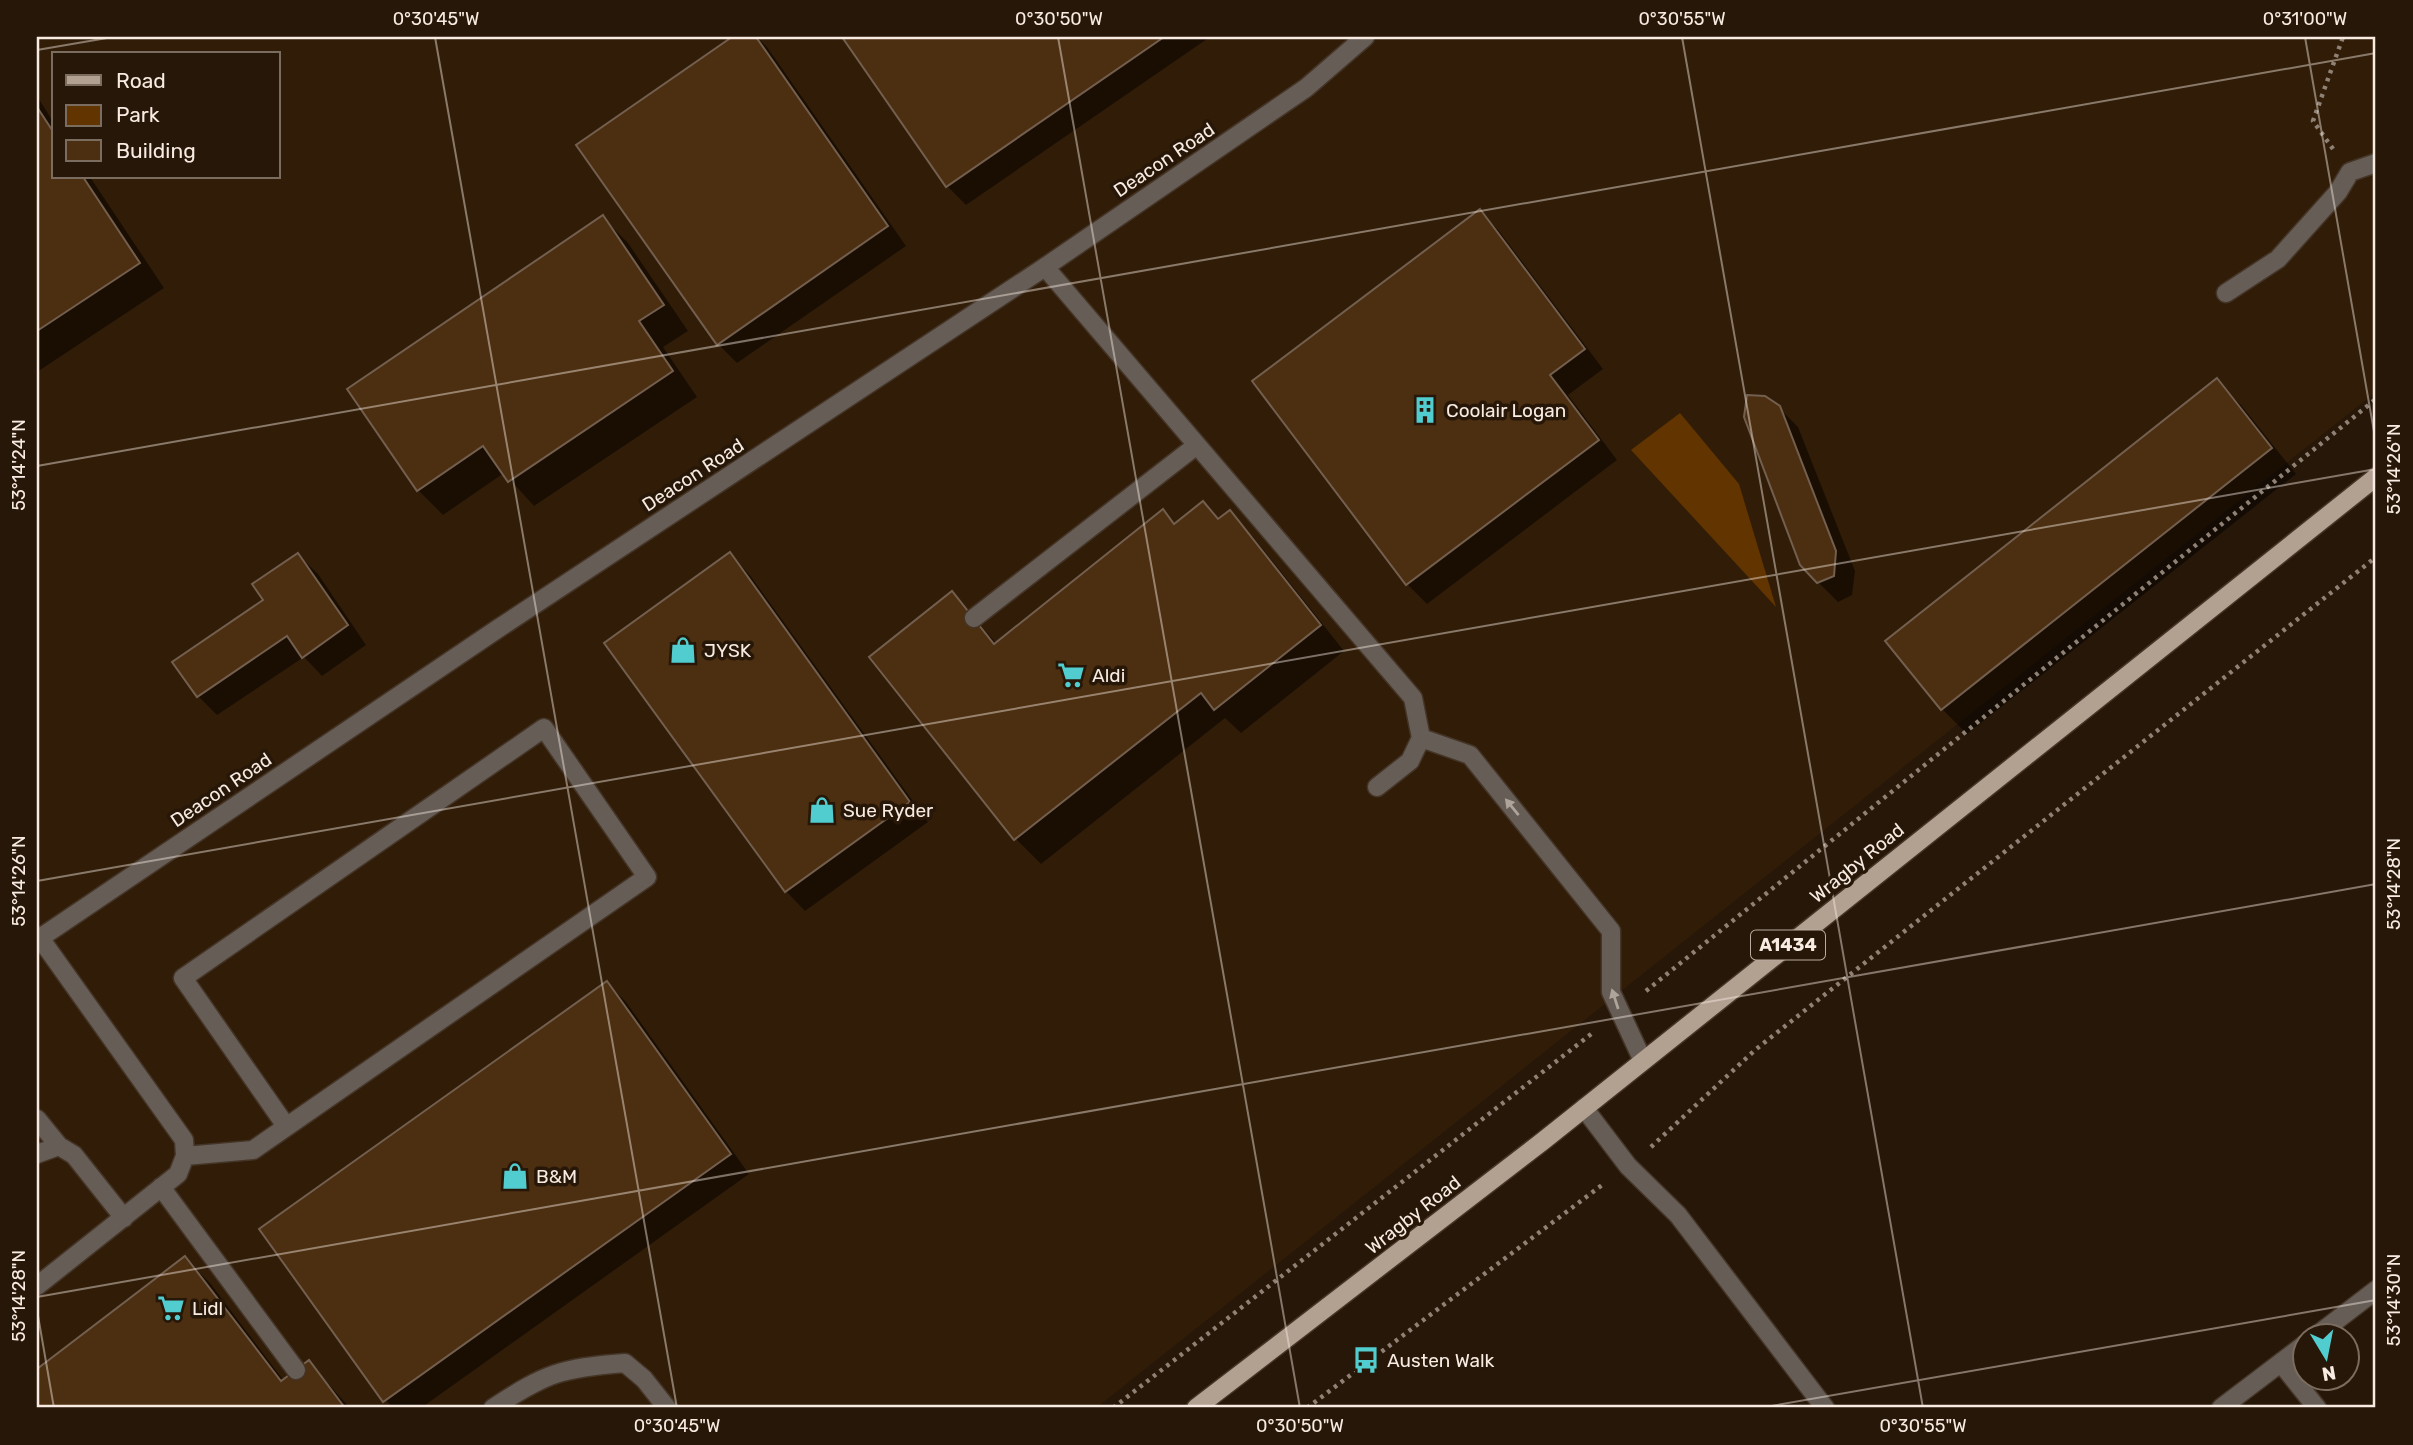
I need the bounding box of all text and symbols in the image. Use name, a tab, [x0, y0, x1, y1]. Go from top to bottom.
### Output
text: 0°30'45"W	[393, 8, 479, 30]
text: 0°30'50"W	[1015, 8, 1103, 30]
text: 0°30'55"W	[1638, 8, 1726, 30]
text: 0°31'00"W	[2263, 8, 2347, 30]
legend	[52, 52, 280, 178]
text: Road	[116, 68, 166, 93]
text: Park	[116, 102, 160, 127]
street label: Deacon Road	[1109, 118, 1219, 202]
text: Building	[116, 138, 196, 163]
building icon: Coolair Logan	[1410, 395, 1440, 425]
place label: Coolair Logan	[1446, 399, 1566, 422]
text: 53°14'24"N	[8, 419, 30, 511]
text: 53°14'26"N	[2383, 424, 2405, 514]
street label: Deacon Road	[638, 434, 748, 516]
shop icon: JYSK	[668, 635, 698, 665]
place label: JYSK	[704, 639, 752, 662]
supermarket icon: Aldi	[1056, 660, 1086, 690]
place label: Aldi	[1092, 664, 1125, 687]
street label: Deacon Road	[166, 748, 276, 832]
shop icon: Sue Ryder	[807, 795, 837, 825]
place label: Sue Ryder	[843, 799, 934, 822]
one-way arrow	[1504, 799, 1519, 817]
street label: Wragby Road	[1805, 818, 1909, 908]
text: 53°14'26"N	[8, 836, 30, 926]
text: 53°14'28"N	[2383, 838, 2405, 930]
road number: A1434	[1751, 930, 1825, 960]
one-way arrow	[1609, 989, 1620, 1010]
shop icon: B&M	[500, 1161, 530, 1191]
place label: B&M	[536, 1165, 577, 1188]
street label: Wragby Road	[1361, 1171, 1465, 1259]
text: 53°14'28"N	[8, 1250, 30, 1342]
text: 53°14'30"N	[2383, 1254, 2405, 1346]
supermarket icon: Lidl	[156, 1293, 186, 1323]
place label: Lidl	[192, 1297, 223, 1320]
north arrow	[2290, 1322, 2360, 1392]
bus stop icon: Austen Walk	[1351, 1345, 1381, 1375]
place label: Austen Walk	[1387, 1349, 1495, 1372]
text: N	[2320, 1361, 2338, 1386]
text: 0°30'45"W	[634, 1415, 720, 1437]
text: 0°30'50"W	[1256, 1415, 1344, 1437]
text: 0°30'55"W	[1879, 1415, 1967, 1437]

